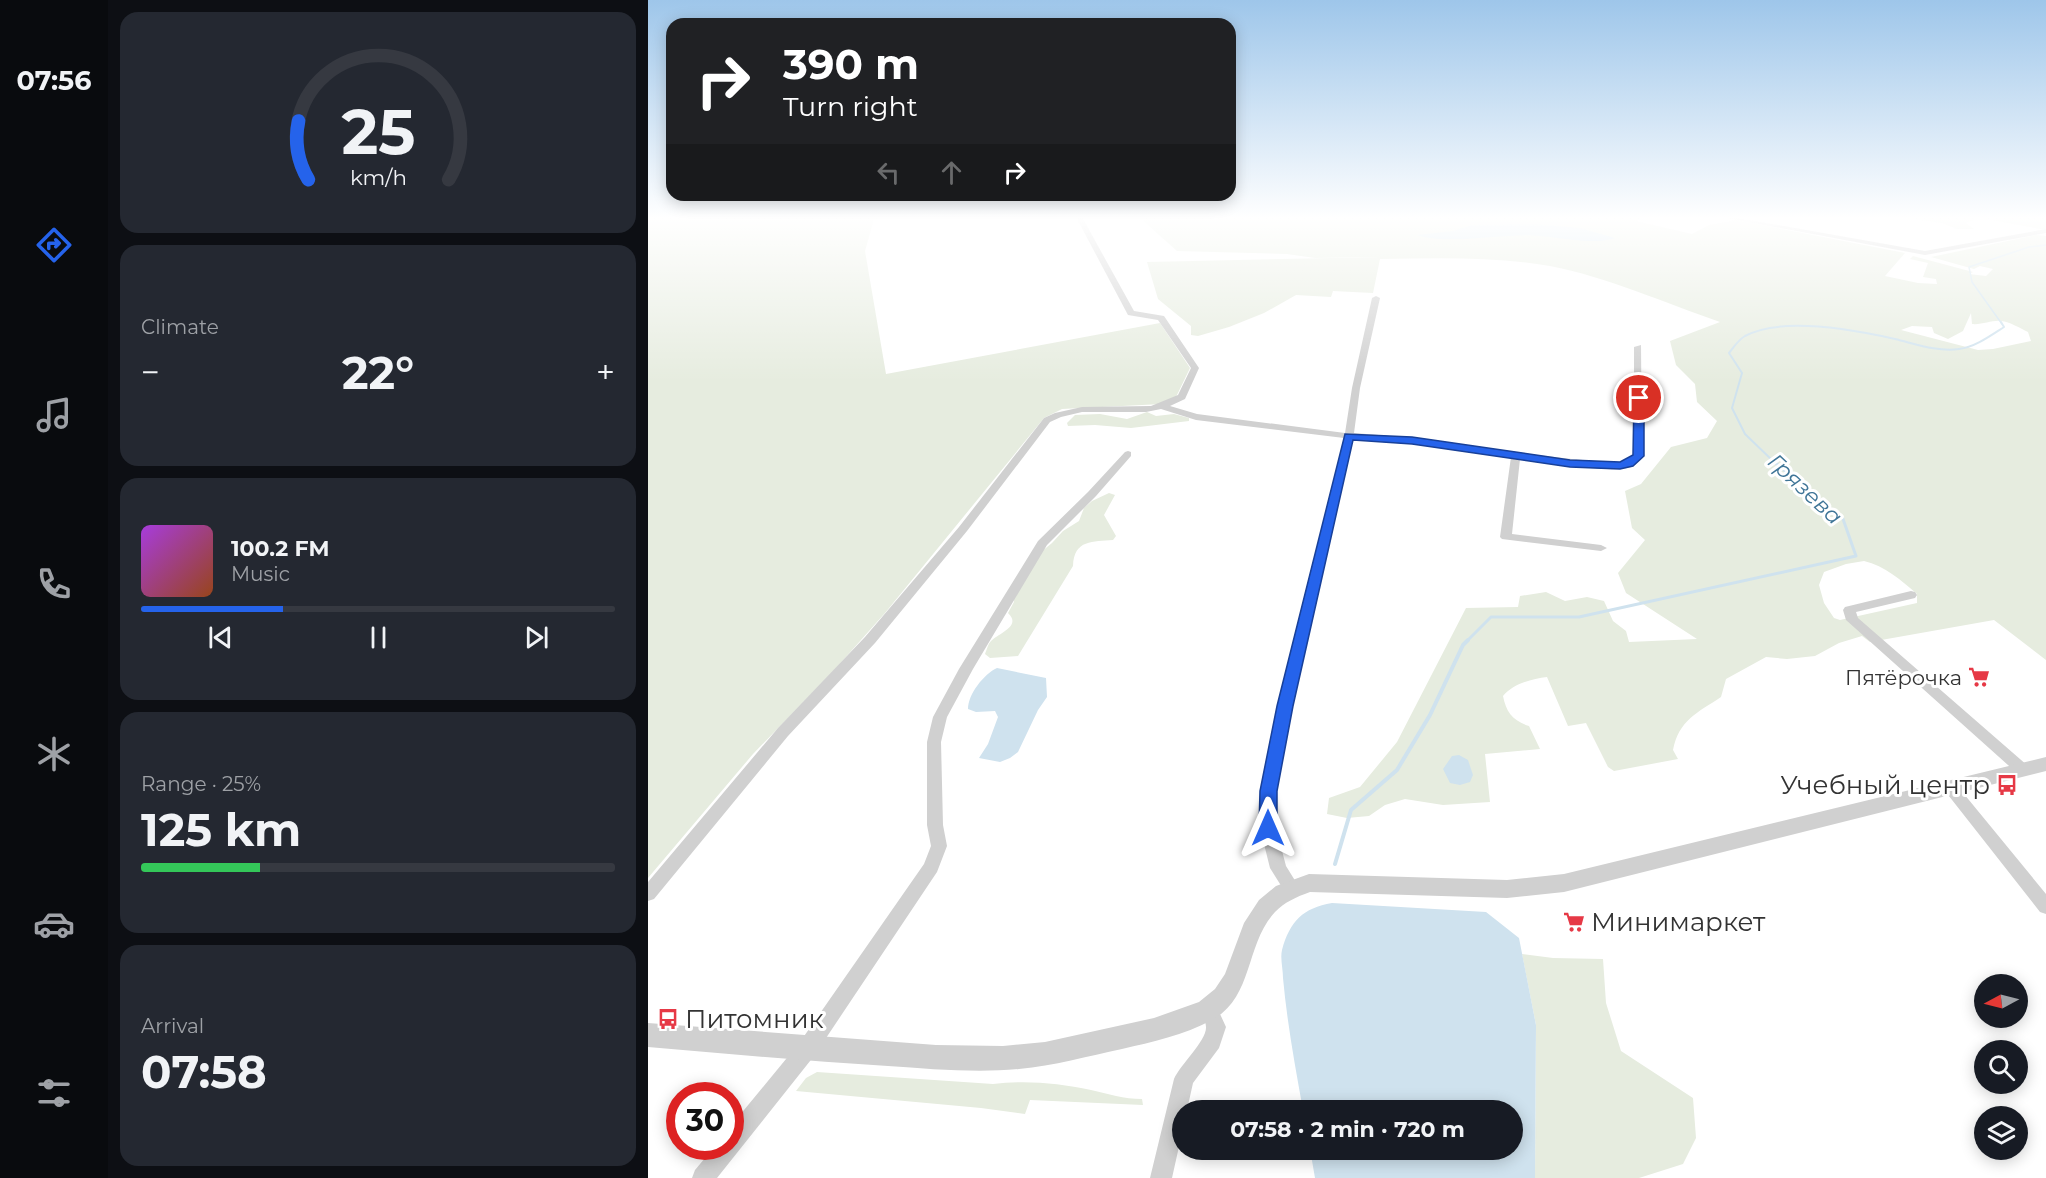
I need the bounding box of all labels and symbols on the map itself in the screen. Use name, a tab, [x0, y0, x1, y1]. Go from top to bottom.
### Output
pin	[1613, 372, 1664, 423]
water label: Грязева	[1762, 448, 1848, 530]
place label: Пятёрочка	[1845, 665, 1962, 690]
supermarket icon: Пятёрочка	[1967, 665, 1991, 689]
place label: Учебный центр	[1780, 769, 1990, 801]
bus stop icon: Учебный центр	[1995, 773, 2019, 797]
position arrow	[1236, 796, 1300, 860]
place label: Минимаркет	[1591, 906, 1766, 938]
supermarket icon: Минимаркет	[1562, 910, 1586, 934]
north arrow	[1974, 974, 2028, 1028]
place label: Питомник	[685, 1003, 824, 1035]
bus stop icon: Питомник	[656, 1007, 680, 1031]
speed limit sign: 30	[666, 1082, 744, 1160]

